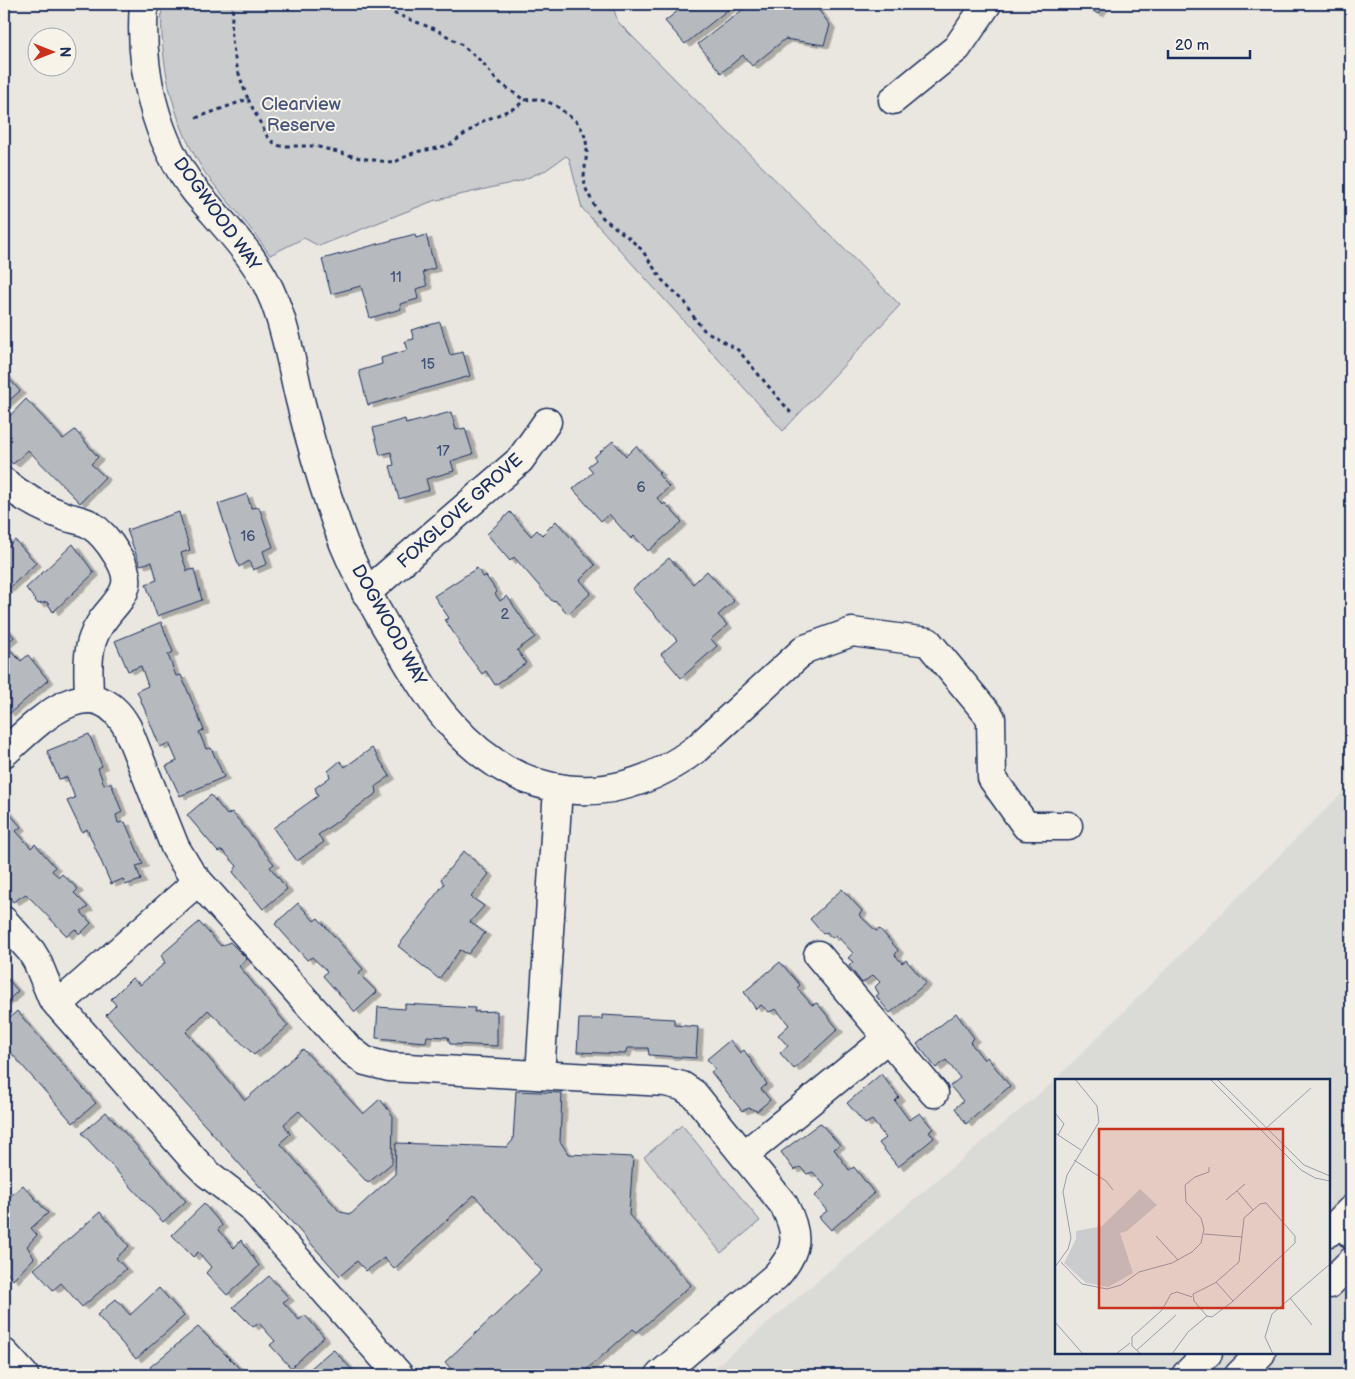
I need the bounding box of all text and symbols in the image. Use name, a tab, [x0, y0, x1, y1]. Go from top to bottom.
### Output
north arrow	[28, 28, 78, 78]
scale bar	[1168, 28, 1250, 60]
text: 20 m	[1175, 36, 1209, 55]
text: N	[56, 47, 73, 57]
park label: Clearview Reserve	[261, 94, 341, 136]
street label: DOGWOOD WAY	[169, 153, 265, 275]
house number: 11	[390, 268, 402, 287]
house number: 15	[421, 355, 435, 374]
house number: 17	[436, 442, 450, 461]
street label: FOXGLOVE GROVE	[393, 449, 527, 573]
house number: 6	[636, 478, 646, 497]
house number: 16	[241, 527, 255, 546]
street label: DOGWOOD WAY	[347, 561, 431, 690]
house number: 2	[501, 605, 510, 624]
inset map	[1055, 1079, 1330, 1354]

